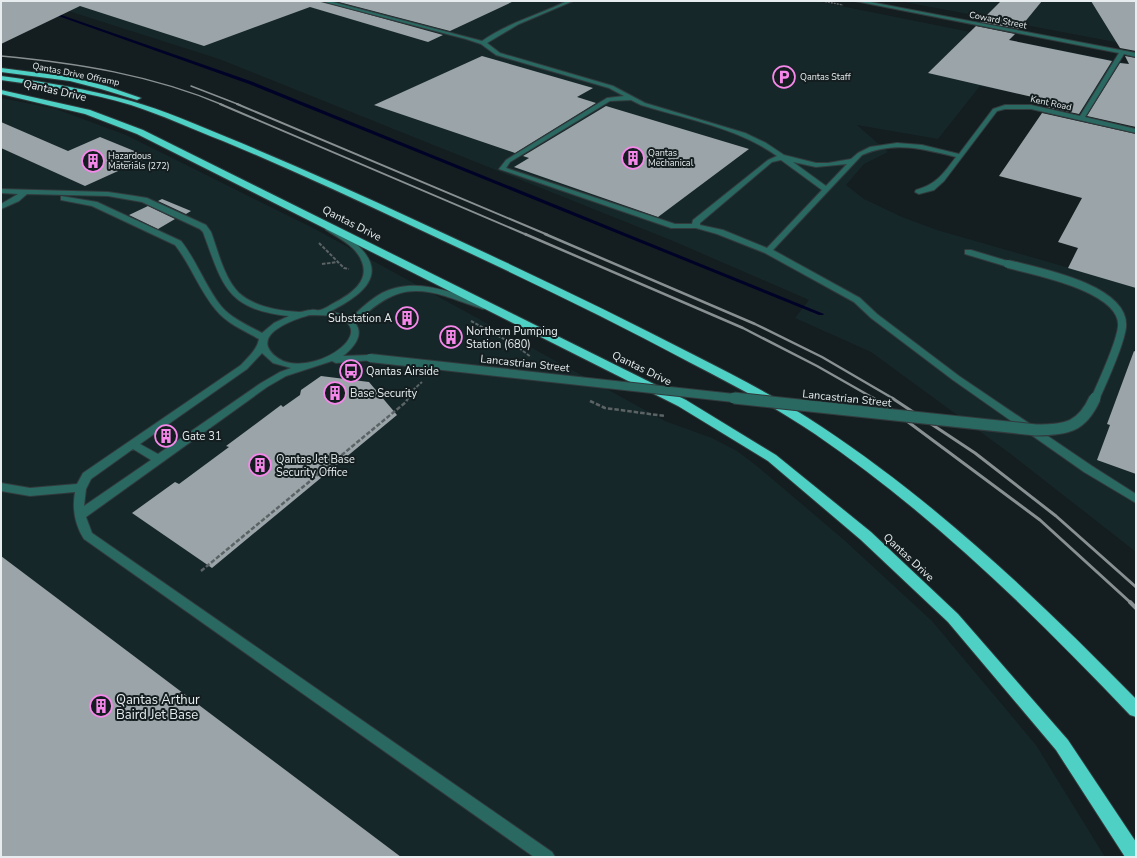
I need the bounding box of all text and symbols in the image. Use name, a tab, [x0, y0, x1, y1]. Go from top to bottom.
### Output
street label: Coward Street	[968, 9, 1029, 32]
street label: Qantas Drive Offramp	[31, 60, 121, 88]
parking icon: Qantas Staff	[771, 64, 797, 90]
place label: Qantas Staff	[800, 71, 852, 83]
street label: Qantas Drive	[22, 76, 88, 105]
street label: Kent Road	[1029, 93, 1073, 113]
building icon: Qantas Mechanical	[620, 145, 646, 171]
place label: Qantas Mechanical	[648, 147, 694, 169]
building icon: Hazardous Materials (272)	[80, 148, 106, 174]
place label: Hazardous Materials (272)	[108, 150, 170, 172]
street label: Qantas Drive	[320, 202, 384, 245]
building icon: Substation A	[394, 305, 420, 331]
place label: Substation A	[328, 311, 392, 326]
building icon: Northern Pumping Station (680)	[438, 324, 464, 350]
place label: Northern Pumping Station (680)	[466, 324, 558, 352]
street label: Qantas Drive	[610, 348, 674, 389]
street label: Lancastrian Street	[480, 351, 570, 376]
bus stop icon: Qantas Airside	[338, 358, 364, 384]
place label: Qantas Airside	[366, 364, 439, 379]
building icon: Base Security	[322, 380, 348, 406]
place label: Base Security	[350, 386, 418, 401]
street label: Lancastrian Street	[802, 386, 892, 411]
building icon: Gate 31	[153, 423, 179, 449]
place label: Gate 31	[182, 429, 222, 444]
building icon: Qantas Jet Base Security Office	[247, 452, 273, 478]
place label: Qantas Jet Base Security Office	[276, 452, 355, 480]
street label: Qantas Drive	[880, 530, 937, 585]
place label: Qantas Arthur Baird Jet Base	[116, 691, 200, 724]
building icon: Qantas Arthur Baird Jet Base	[88, 693, 114, 719]

